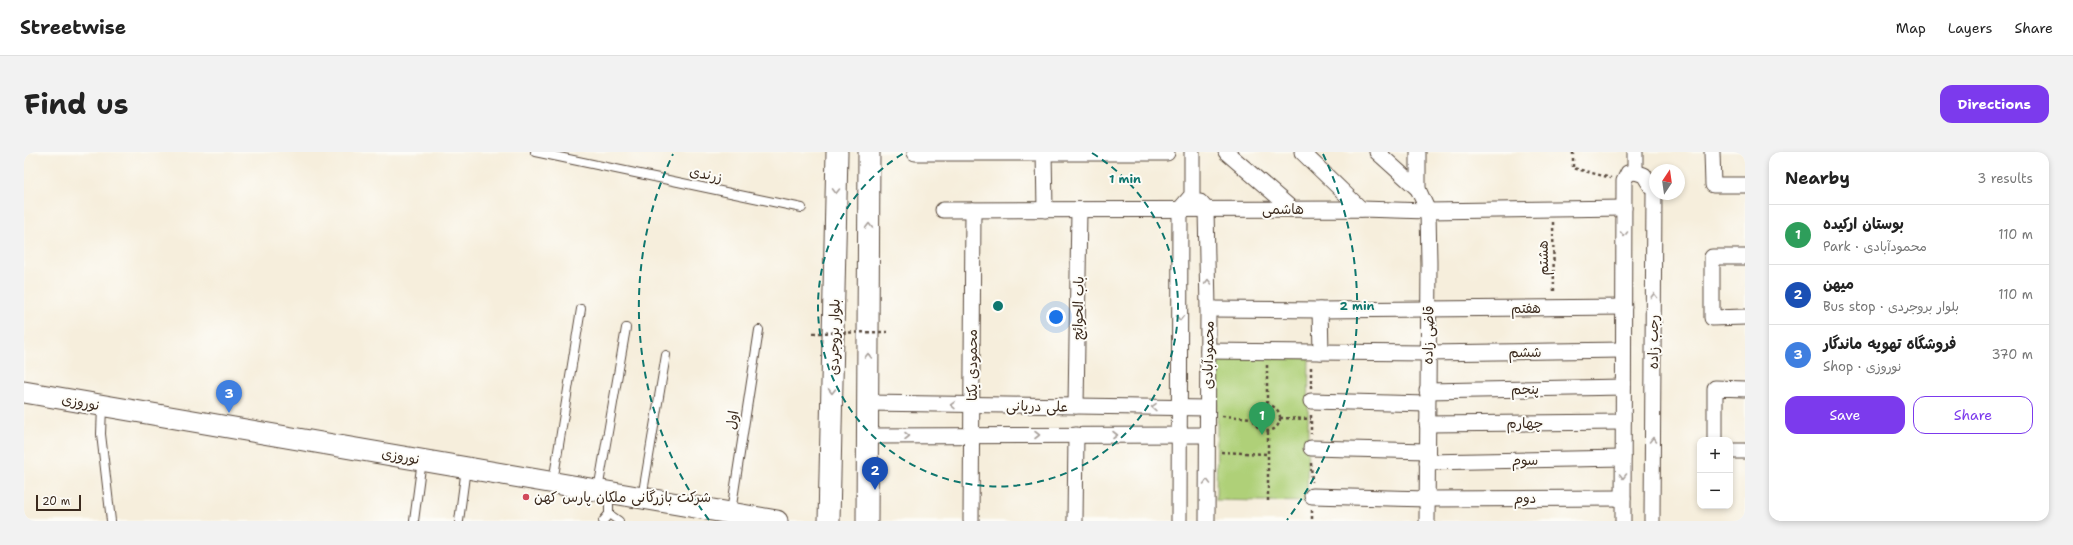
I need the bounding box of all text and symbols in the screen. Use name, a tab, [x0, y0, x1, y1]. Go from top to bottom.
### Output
text: Streetwise	[20, 15, 126, 40]
text: Map	[1896, 19, 1926, 37]
text: Layers	[1948, 19, 1992, 37]
text: Share	[2014, 19, 2053, 37]
text: Find us	[24, 85, 129, 123]
button: Directions	[1940, 85, 2049, 123]
street label: زرندی	[688, 162, 724, 186]
north arrow	[1649, 164, 1685, 200]
text: Nearby	[1785, 167, 1850, 189]
text: 3 results	[1977, 170, 2033, 187]
text: 1 min	[1109, 171, 1141, 187]
one-way arrow	[832, 188, 840, 194]
street label: هاشمی	[1262, 200, 1304, 218]
text: بوستان ارکیده	[1823, 214, 1904, 234]
one-way arrow	[865, 223, 873, 229]
text: 1	[1795, 226, 1801, 243]
text: 110 m	[1998, 226, 2033, 243]
one-way arrow	[1620, 231, 1628, 237]
text: Park · محمودآبادی	[1823, 238, 1927, 255]
street label: هشتم	[1534, 240, 1554, 276]
text: میهن	[1823, 274, 1854, 294]
street label: باب الحوائج	[1068, 276, 1089, 340]
one-way arrow	[1204, 279, 1212, 285]
text: 2	[1793, 286, 1803, 303]
text: 110 m	[1998, 286, 2033, 303]
one-way arrow	[1650, 293, 1658, 299]
text: 2 min	[1340, 298, 1375, 314]
text: Bus stop · بلوار بروجردی	[1823, 298, 1959, 315]
street label: بلوار بروجردی	[824, 299, 844, 375]
centre of rings	[991, 299, 1005, 313]
street label: هفتم	[1511, 299, 1541, 319]
street label: قاضی زاده	[1418, 305, 1438, 365]
your location	[1046, 307, 1066, 327]
one-way arrow	[1176, 315, 1184, 321]
street label: رجب زاده	[1644, 315, 1662, 369]
street label: محمودآبادی	[1198, 321, 1218, 389]
street label: محمودی یکتا	[963, 329, 981, 401]
text: فروشگاه تهویه ماندگار	[1823, 334, 1956, 354]
street label: ششم	[1508, 343, 1542, 363]
text: 3	[1793, 346, 1803, 363]
text: 370 m	[1991, 346, 2033, 363]
one-way arrow	[864, 353, 872, 359]
text: Shop · نوروزی	[1823, 358, 1902, 375]
pin: 3	[216, 380, 242, 413]
street label: پنجم	[1511, 380, 1539, 400]
one-way arrow	[828, 388, 837, 394]
street label: نوروزی	[60, 390, 102, 414]
street label: علی دریانی	[1006, 396, 1068, 416]
button: Save	[1785, 396, 1905, 434]
button: Share	[1913, 396, 2033, 434]
one-way arrow	[950, 400, 956, 409]
pin: 1	[1249, 402, 1275, 435]
one-way arrow	[1151, 403, 1157, 411]
street label: اول	[722, 409, 742, 431]
street label: چهارم	[1507, 414, 1543, 434]
one-way arrow	[1034, 431, 1040, 439]
one-way arrow	[1112, 431, 1118, 439]
one-way arrow	[904, 432, 910, 440]
one-way arrow	[1649, 437, 1657, 443]
map controls	[1697, 437, 1733, 509]
button: +	[1697, 437, 1733, 473]
street label: نوروزی	[380, 444, 422, 468]
street label: سوم	[1512, 451, 1538, 472]
pin: 2	[862, 457, 888, 490]
one-way arrow	[1619, 473, 1627, 479]
button: −	[1697, 473, 1733, 509]
one-way arrow	[1203, 479, 1211, 485]
place label: شرکت بازرگانی ملکان پارس کهن	[534, 488, 711, 507]
street label: دوم	[1514, 489, 1536, 509]
marker: شرکت بازرگانی ملکان پارس کهن	[521, 492, 531, 502]
scale bar	[36, 493, 81, 512]
text: 20 m	[42, 494, 70, 509]

